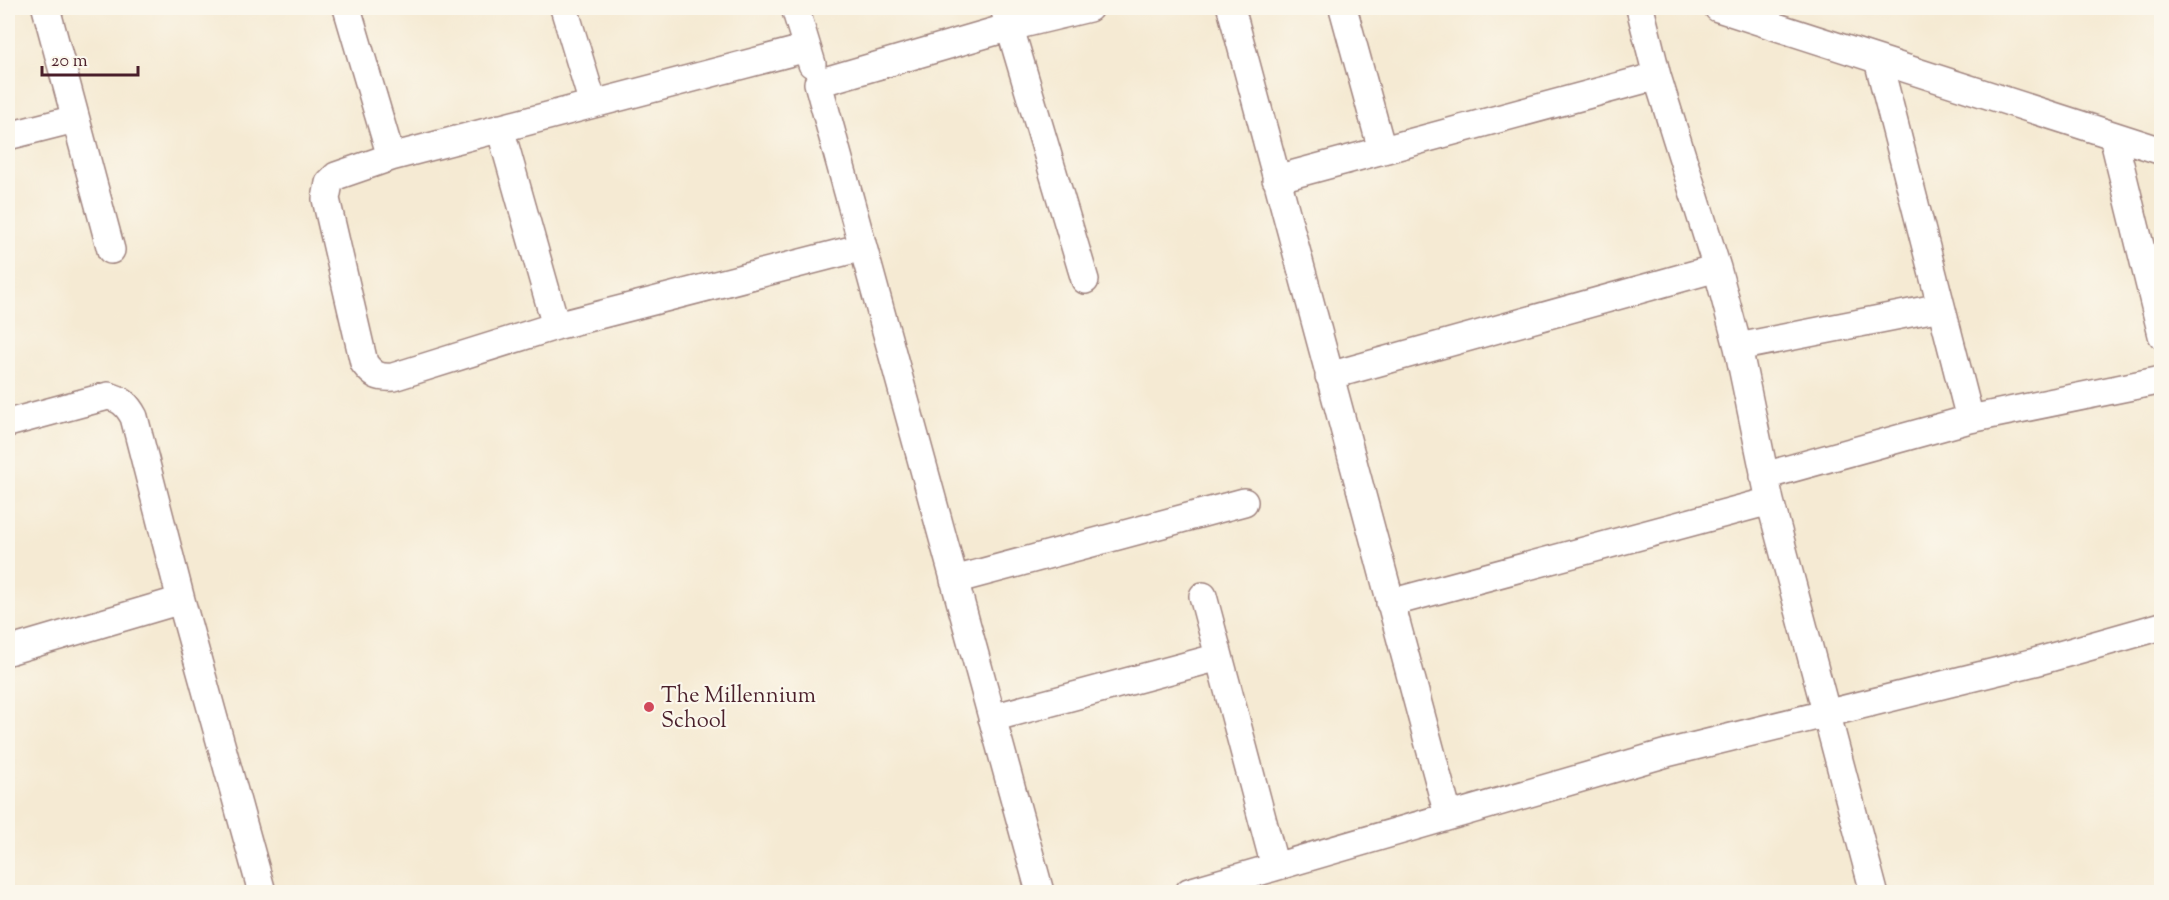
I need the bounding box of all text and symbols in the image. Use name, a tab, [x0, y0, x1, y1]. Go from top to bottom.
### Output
scale bar	[42, 39, 138, 77]
text: 20 m	[51, 49, 88, 75]
place label: The Millennium School	[661, 681, 816, 738]
marker: The Millennium School	[642, 700, 656, 714]

